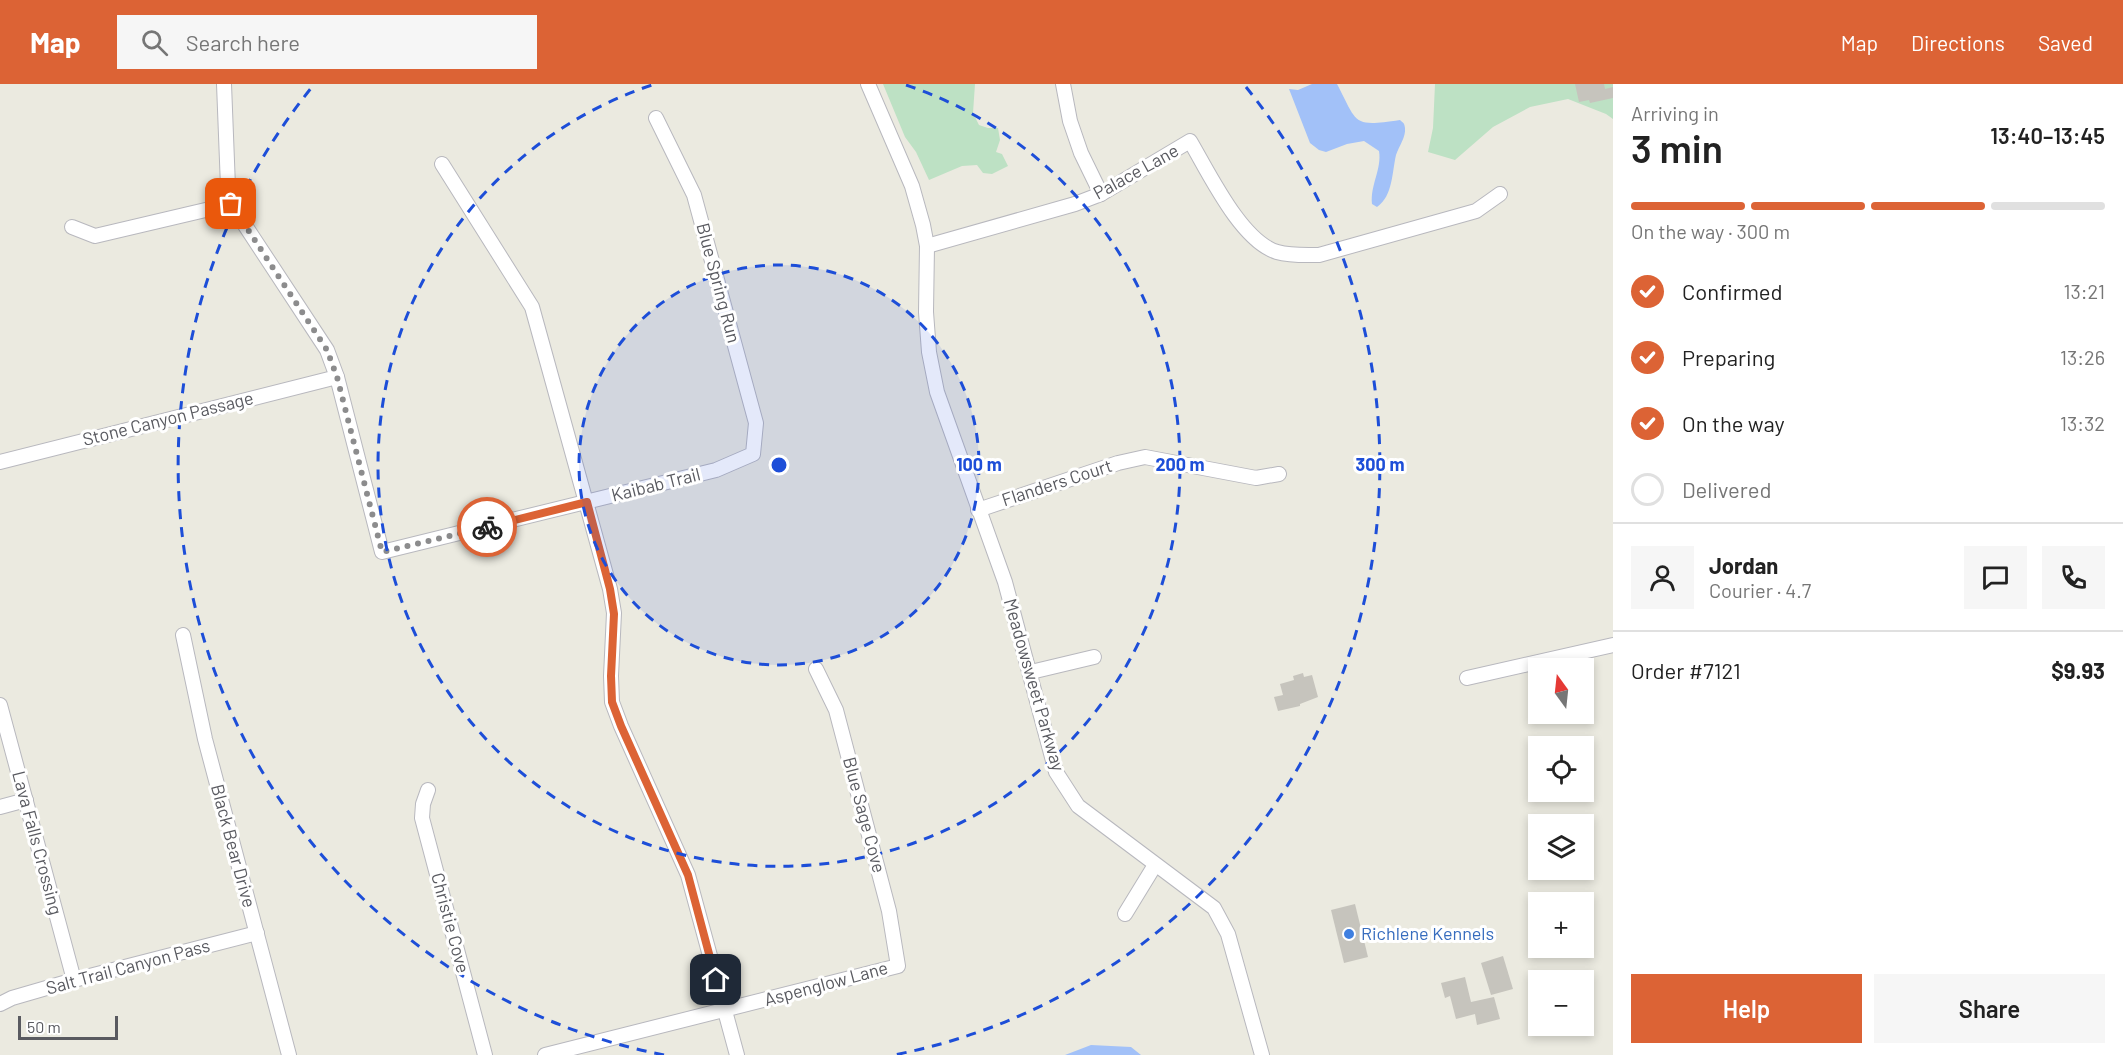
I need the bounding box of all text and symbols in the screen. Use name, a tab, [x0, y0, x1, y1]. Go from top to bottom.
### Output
search box	[117, 15, 537, 69]
text: Map	[30, 25, 81, 59]
icon: search	[138, 26, 171, 59]
text: Search here	[186, 29, 300, 55]
text: Map	[1841, 30, 1878, 55]
text: Directions	[1911, 30, 2005, 55]
text: Saved	[2038, 30, 2093, 55]
text: Arriving in	[1631, 101, 1719, 125]
text: 13:40–13:45	[1990, 122, 2105, 148]
text: 3 min	[1631, 124, 1723, 171]
street label: Palace Lane	[1089, 139, 1182, 204]
pin	[205, 178, 256, 229]
icon: bag	[214, 187, 247, 220]
text: On the way · 300 m	[1631, 219, 1790, 243]
street label: Blue Spring Run	[692, 220, 746, 345]
icon: check	[1631, 275, 1664, 308]
text: Confirmed	[1682, 278, 1782, 304]
text: 13:21	[2063, 279, 2105, 303]
icon: check	[1631, 341, 1664, 374]
text: Preparing	[1682, 344, 1775, 370]
text: 13:26	[2060, 345, 2105, 369]
street label: Stone Canyon Passage	[80, 386, 255, 450]
icon: check	[1631, 407, 1664, 440]
text: On the way	[1682, 410, 1785, 436]
text: 13:32	[2060, 411, 2105, 435]
text: 100 m	[956, 453, 1002, 475]
text: 200 m	[1155, 453, 1205, 475]
text: 300 m	[1356, 453, 1404, 475]
street label: Flanders Court	[999, 454, 1115, 510]
centre of rings	[769, 455, 789, 475]
street label: Kaibab Trail	[609, 462, 703, 506]
text: Delivered	[1682, 476, 1771, 502]
courier	[457, 497, 517, 557]
icon: bike	[471, 511, 504, 544]
button: person	[1631, 546, 1694, 609]
button: chat	[1964, 546, 2027, 609]
button: phone	[2042, 546, 2105, 609]
text: Jordan	[1709, 552, 1778, 578]
text: Courier · 4.7	[1709, 578, 1811, 602]
street label: Meadowsweet Parkway	[1000, 596, 1070, 774]
text: Order #7121	[1631, 657, 1741, 683]
text: $9.93	[2051, 657, 2105, 683]
north arrow	[1528, 658, 1594, 724]
map controls	[1528, 658, 1594, 1036]
button: locate	[1528, 736, 1594, 802]
street label: Blue Sage Cove	[839, 754, 891, 875]
street label: Lava Falls Crossing	[8, 768, 68, 917]
street label: Black Bear Drive	[207, 782, 261, 910]
button: layers	[1528, 814, 1594, 880]
street label: Christie Cove	[427, 870, 475, 975]
button: +	[1528, 892, 1594, 958]
place label: Richlene Kennels	[1361, 922, 1494, 944]
marker: Richlene Kennels	[1342, 927, 1356, 941]
street label: Salt Trail Canyon Pass	[43, 934, 212, 999]
pin	[690, 954, 741, 1005]
street label: Aspenglow Lane	[762, 956, 890, 1010]
icon: home	[699, 963, 732, 996]
button: −	[1528, 970, 1594, 1036]
button: Help	[1631, 974, 1862, 1043]
button: Share	[1874, 974, 2105, 1043]
scale bar	[18, 1013, 118, 1040]
text: 50 m	[27, 1017, 61, 1036]

